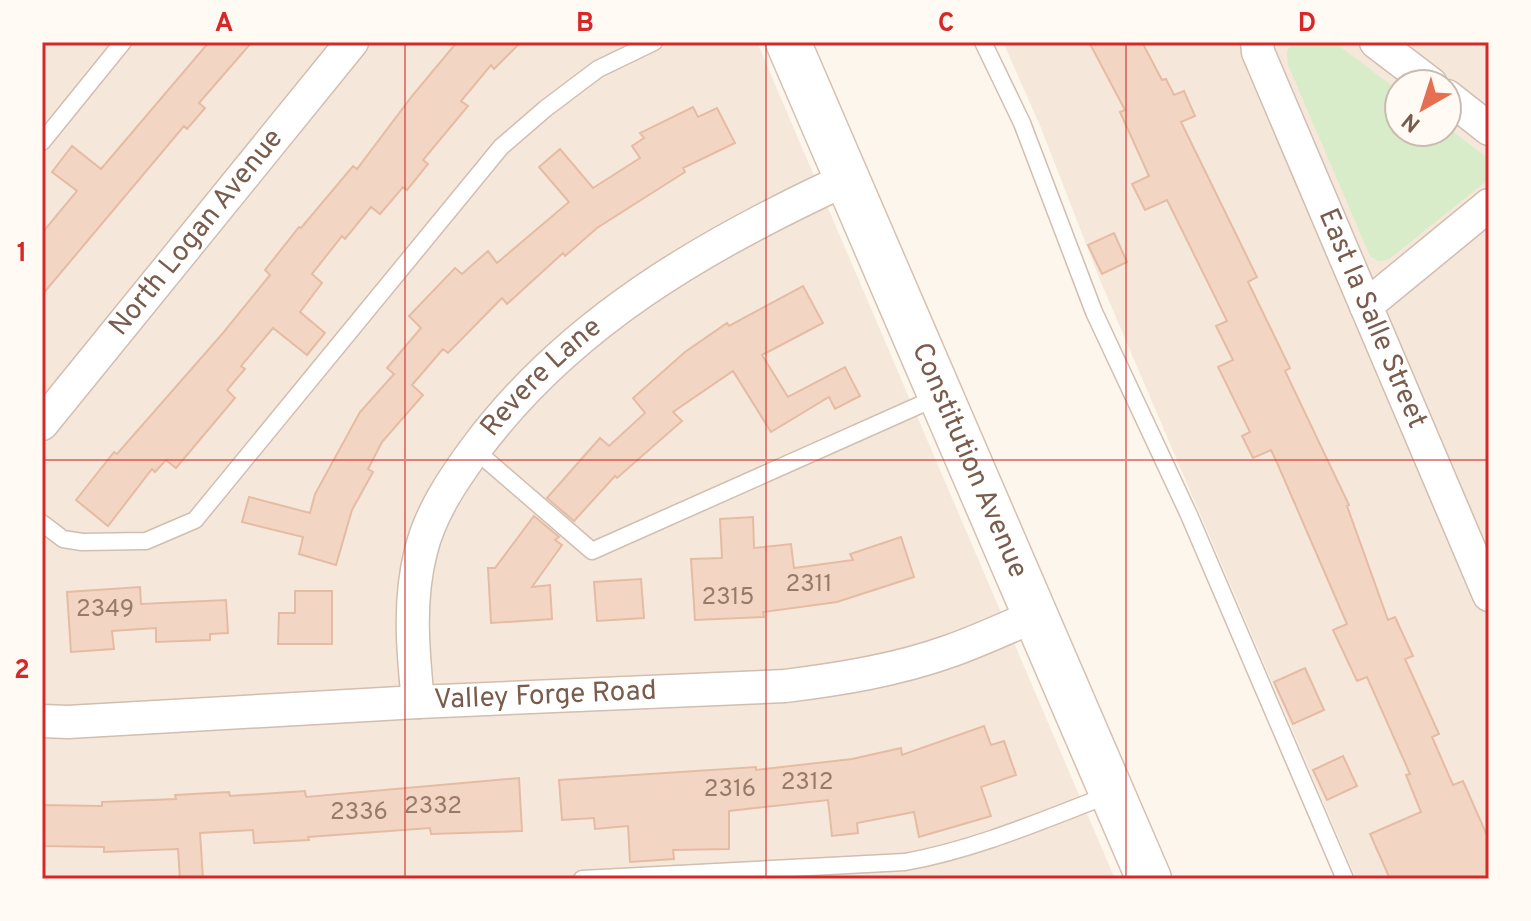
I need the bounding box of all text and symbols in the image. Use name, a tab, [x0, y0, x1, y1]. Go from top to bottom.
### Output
text: A	[215, 8, 233, 41]
text: B	[576, 8, 594, 41]
text: C	[938, 8, 954, 41]
text: D	[1298, 8, 1316, 41]
north arrow	[1383, 68, 1463, 148]
text: N	[1397, 106, 1427, 137]
street label: North Logan Avenue	[102, 122, 292, 344]
street label: East la Salle Street	[1309, 204, 1434, 434]
text: 1	[17, 238, 27, 271]
street label: Revere Lane	[474, 310, 610, 445]
street label: Constitution Avenue	[902, 338, 1035, 584]
house number: 2311	[786, 570, 833, 600]
house number: 2315	[702, 583, 754, 613]
house number: 2349	[76, 595, 134, 625]
text: 2	[14, 655, 30, 688]
street label: Valley Forge Road	[433, 674, 657, 719]
house number: 2312	[781, 768, 833, 798]
house number: 2316	[704, 775, 756, 805]
house number: 2332	[404, 792, 462, 822]
house number: 2336	[330, 798, 388, 828]

